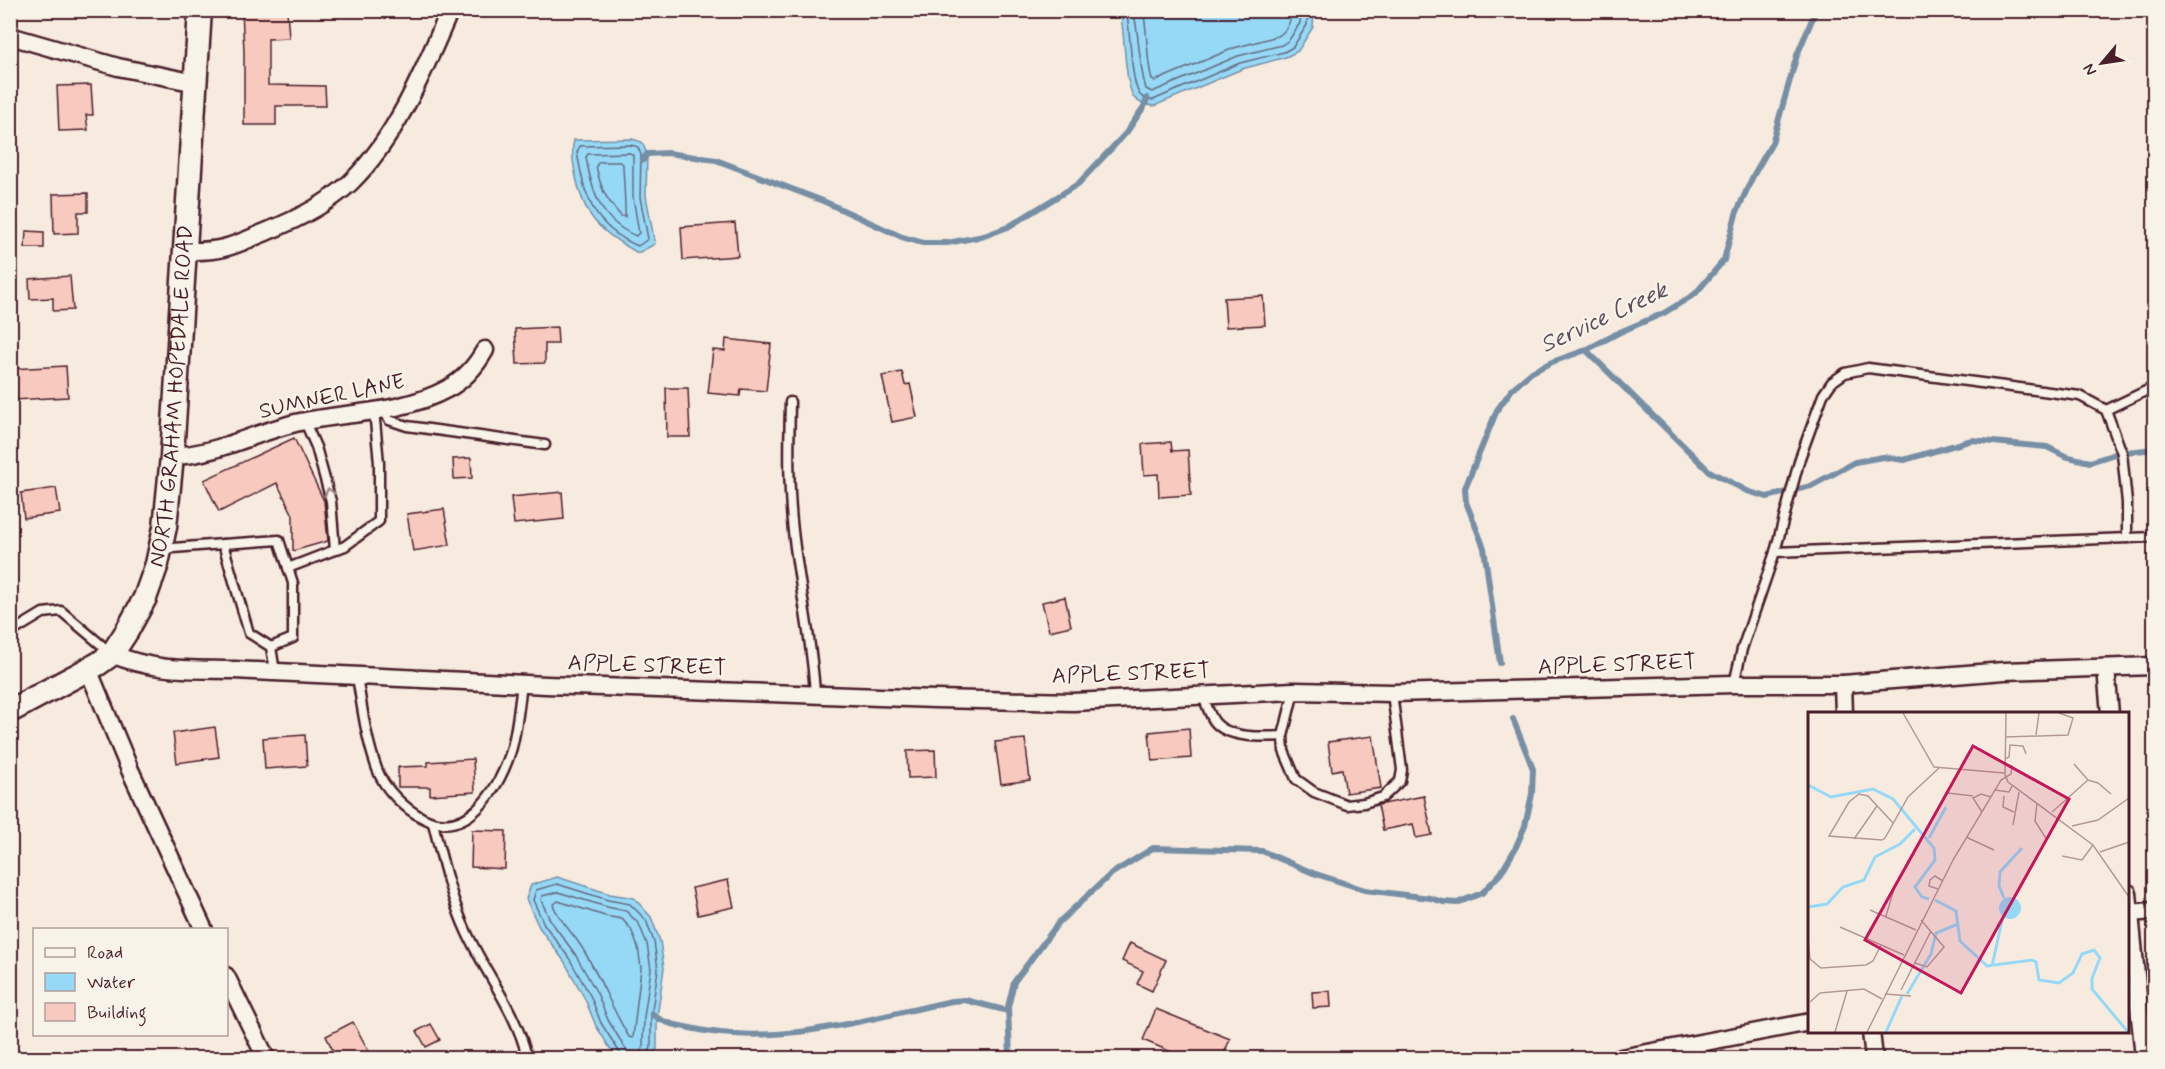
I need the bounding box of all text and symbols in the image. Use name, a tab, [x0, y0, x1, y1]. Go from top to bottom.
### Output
north arrow	[2072, 33, 2132, 93]
text: N	[2078, 60, 2102, 79]
street label: NORTH GRAHAM HOPEDALE ROAD	[143, 224, 200, 570]
water label: Service Creek	[1535, 274, 1674, 361]
street label: SUMNER LANE	[257, 368, 408, 426]
one-way arrow	[323, 487, 336, 497]
street label: APPLE STREET	[1537, 648, 1697, 682]
street label: APPLE STREET	[567, 649, 727, 683]
street label: APPLE STREET	[1051, 657, 1211, 691]
inset map	[1808, 712, 2129, 1033]
legend	[33, 928, 228, 1036]
text: Road	[87, 941, 123, 965]
text: Water	[87, 971, 136, 995]
text: Building	[87, 1001, 147, 1027]

